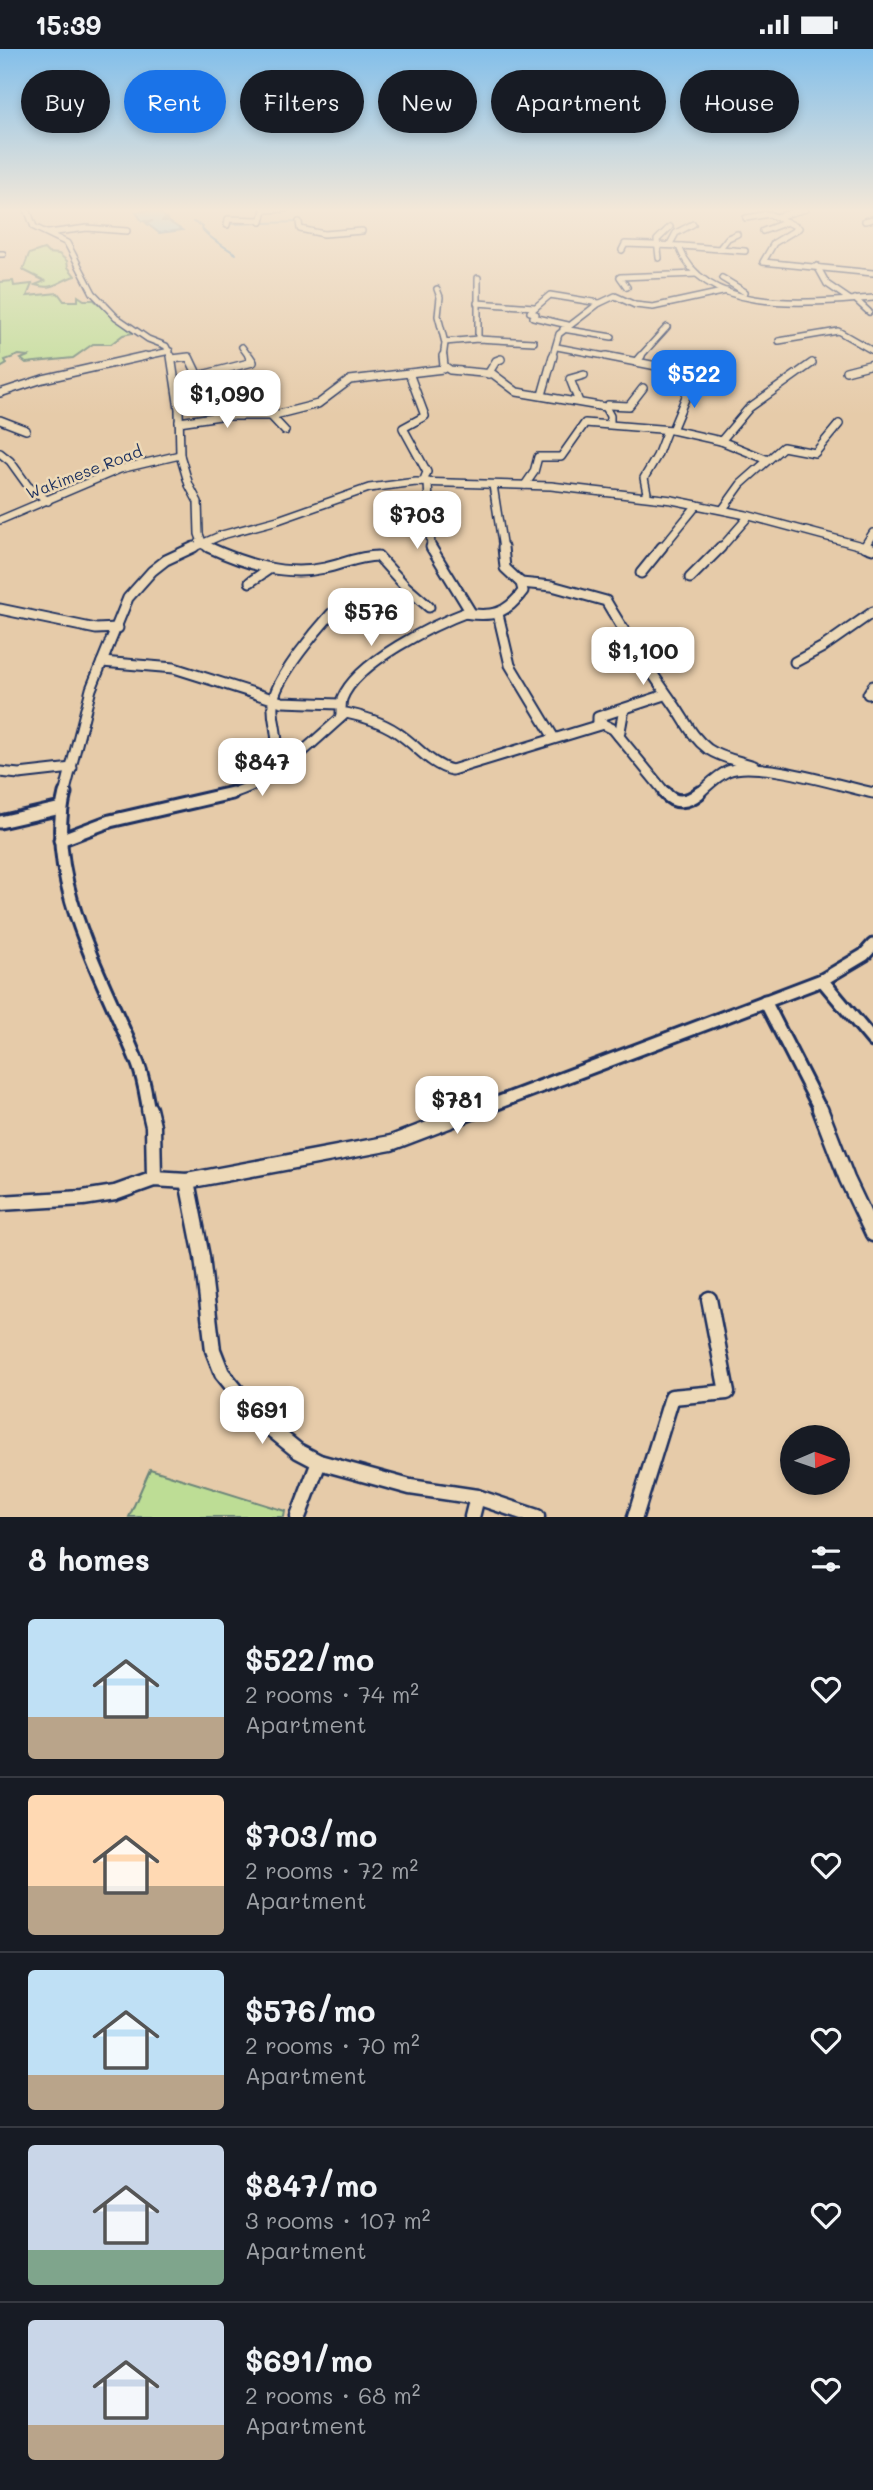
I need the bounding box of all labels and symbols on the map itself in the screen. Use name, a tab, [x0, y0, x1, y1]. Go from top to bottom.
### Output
pin: $522	[653, 351, 735, 410]
pin: $1,090	[170, 371, 284, 430]
street label: Wakimese Road	[23, 440, 145, 503]
pin: $703	[376, 491, 458, 551]
pin: $576	[330, 589, 412, 648]
pin: $1,100	[586, 627, 700, 687]
pin: $847	[221, 739, 303, 798]
pin: $781	[416, 1077, 498, 1136]
pin: $691	[221, 1387, 303, 1446]
north arrow	[780, 1425, 850, 1495]

